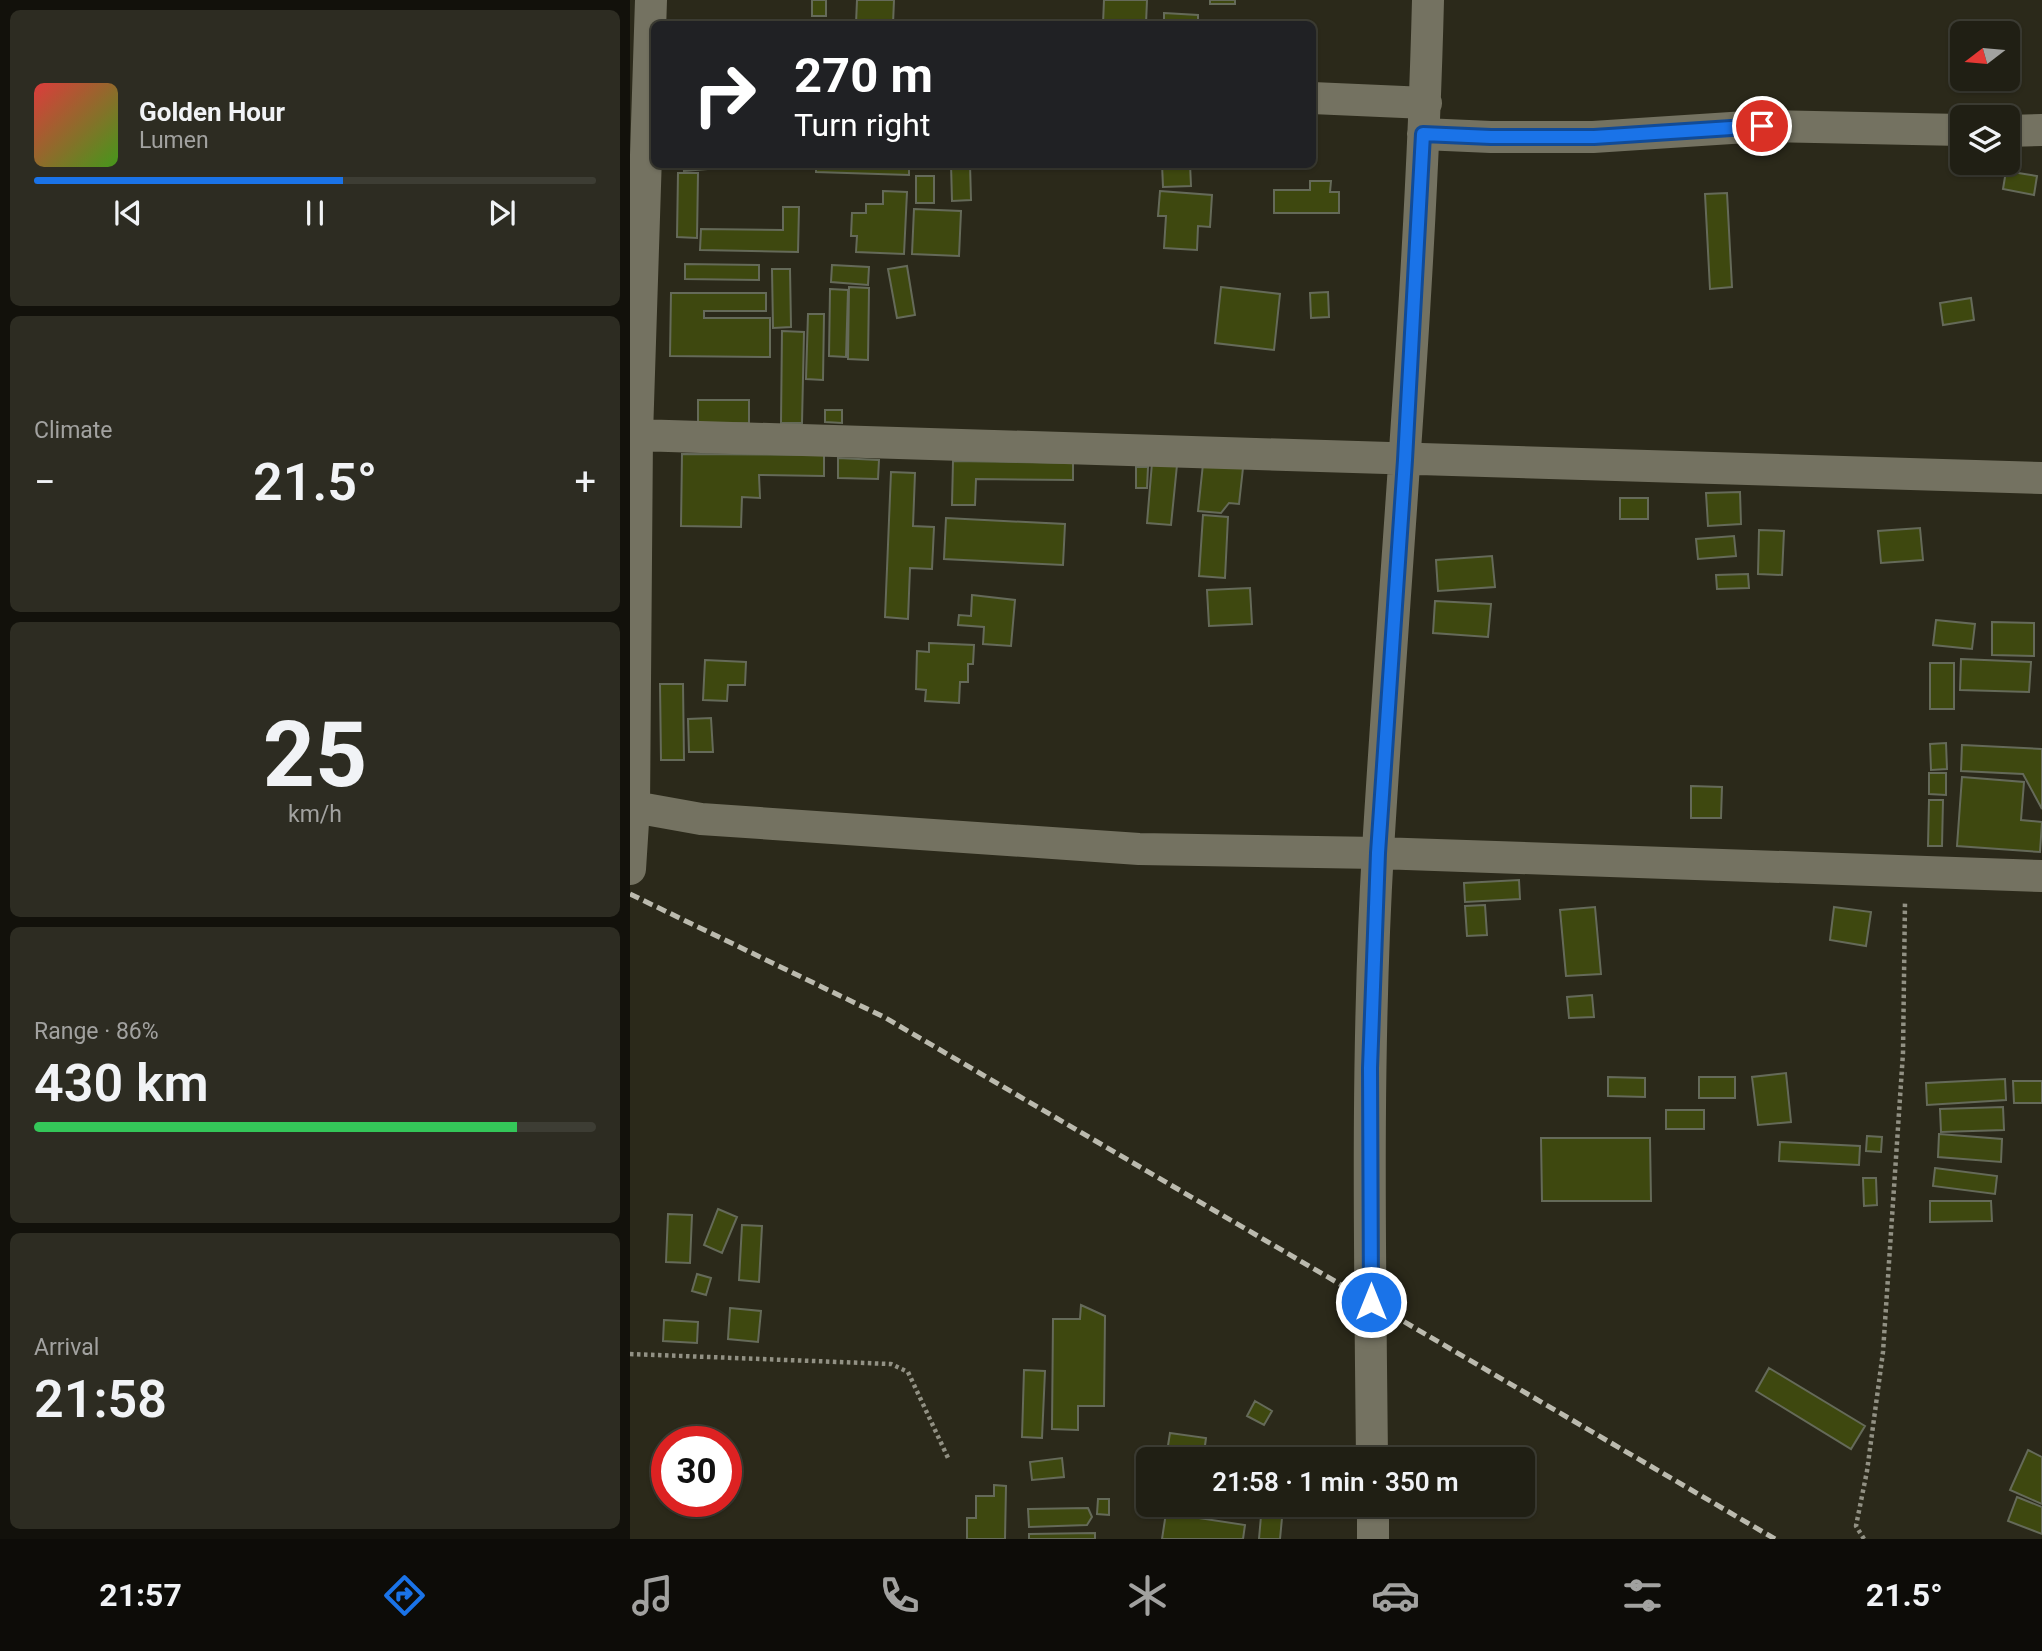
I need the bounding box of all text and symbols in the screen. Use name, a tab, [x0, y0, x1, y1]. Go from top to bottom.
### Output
north arrow	[1950, 21, 2020, 91]
map controls	[1950, 21, 2020, 175]
text: 270 m	[794, 47, 933, 104]
icon: right	[679, 49, 770, 140]
pin	[1732, 96, 1792, 156]
text: Golden Hour	[139, 97, 285, 127]
button: layers	[1950, 105, 2020, 175]
text: Turn right	[794, 106, 930, 144]
icon: arrive	[1743, 107, 1781, 145]
text: Lumen	[139, 127, 209, 154]
icon: previous	[109, 194, 147, 232]
icon: pause	[296, 194, 334, 232]
icon: next	[483, 194, 521, 232]
text: Climate	[34, 417, 113, 444]
text: 21.5°	[253, 452, 377, 513]
text: −	[34, 460, 56, 504]
text: +	[574, 460, 596, 504]
text: 25	[263, 702, 367, 808]
text: km/h	[288, 801, 342, 828]
text: Range · 86%	[34, 1018, 159, 1045]
text: 430 km	[34, 1053, 209, 1114]
position arrow	[1334, 1265, 1408, 1339]
text: Arrival	[34, 1334, 99, 1361]
text: 21:58	[34, 1369, 167, 1430]
speed limit sign: 30	[651, 1426, 742, 1517]
text: 21:58 · 1 min · 350 m	[1212, 1467, 1459, 1497]
icon: directions	[380, 1571, 429, 1620]
icon: music	[628, 1571, 677, 1620]
icon: phone	[875, 1571, 924, 1620]
icon: climate	[1123, 1571, 1172, 1620]
icon: car	[1371, 1571, 1420, 1620]
icon: filters	[1618, 1571, 1667, 1620]
text: 21:57	[99, 1576, 182, 1614]
text: 21.5°	[1866, 1576, 1943, 1614]

